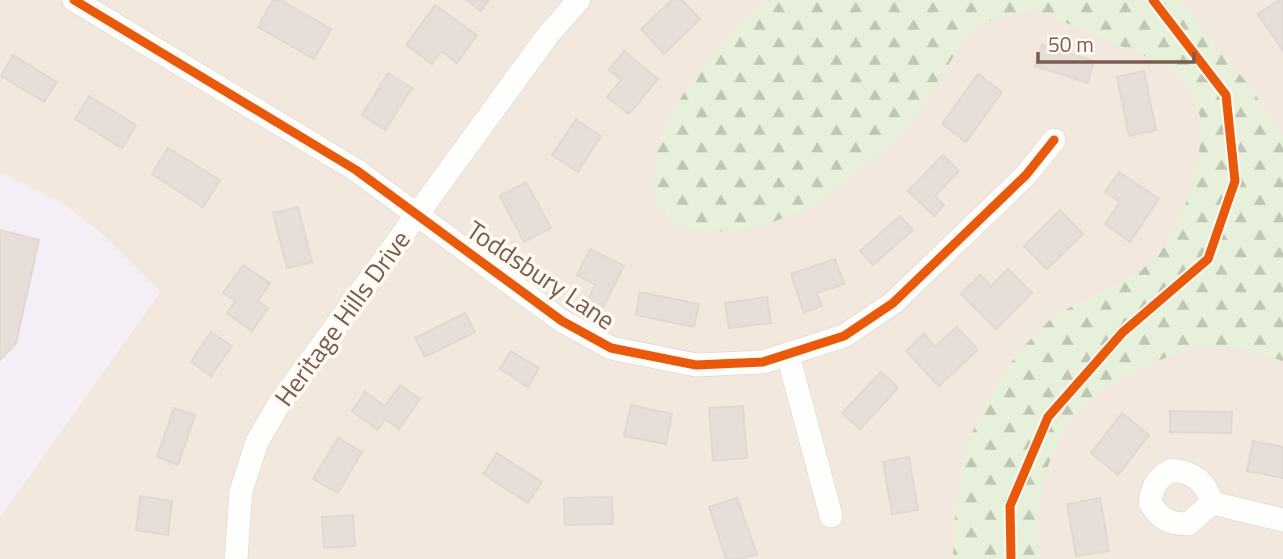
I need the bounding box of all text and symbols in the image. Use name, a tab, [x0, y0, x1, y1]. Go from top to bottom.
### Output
scale bar	[1038, 21, 1194, 65]
text: 50 m	[1048, 28, 1094, 60]
street label: Toddsbury Lane	[459, 211, 623, 339]
street label: Heritage Hills Drive	[265, 222, 419, 414]

